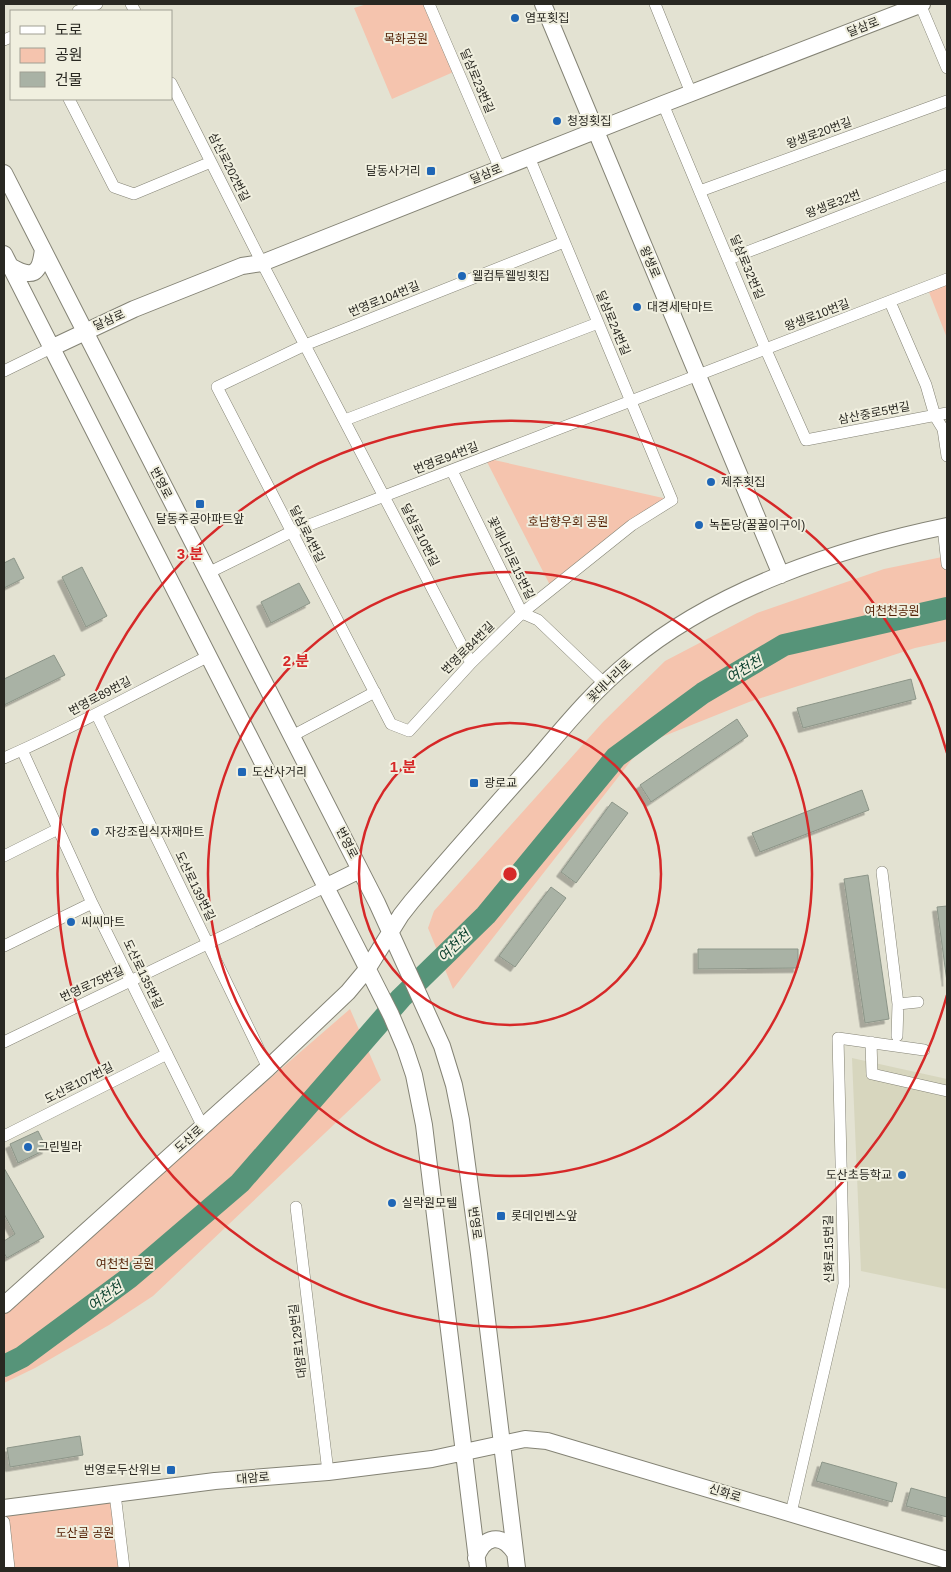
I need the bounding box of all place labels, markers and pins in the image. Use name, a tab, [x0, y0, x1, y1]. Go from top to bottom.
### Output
place label: 염포횟집	[525, 11, 569, 25]
marker: 염포횟집	[509, 12, 521, 24]
place label: 청정횟집	[567, 114, 611, 128]
marker: 청정횟집	[551, 115, 563, 127]
place label: 달동사거리	[366, 164, 421, 178]
marker: 달동사거리	[425, 165, 437, 177]
place label: 웰컴투웰빙횟집	[472, 269, 549, 283]
marker: 웰컴투웰빙횟집	[456, 270, 468, 282]
place label: 대경세탁마트	[647, 300, 713, 314]
marker: 대경세탁마트	[631, 301, 643, 313]
place label: 제주횟집	[721, 475, 765, 489]
marker: 제주횟집	[705, 476, 717, 488]
marker: 달동주공아파트앞	[194, 498, 206, 510]
place label: 달동주공아파트앞	[156, 512, 244, 526]
place label: 녹돈당(꿀꿀이구이)	[709, 518, 805, 532]
marker: 녹돈당(꿀꿀이구이)	[693, 519, 705, 531]
place label: 도산사거리	[252, 765, 307, 779]
marker: 도산사거리	[236, 766, 248, 778]
place label: 광로교	[484, 776, 517, 790]
marker: 광로교	[468, 777, 480, 789]
place label: 자강조립식자재마트	[105, 825, 204, 839]
marker: 자강조립식자재마트	[89, 826, 101, 838]
centre of rings	[501, 865, 519, 883]
place label: 씨씨마트	[81, 915, 125, 929]
marker: 씨씨마트	[65, 916, 77, 928]
place label: 그린빌라	[38, 1140, 82, 1154]
marker: 그린빌라	[22, 1141, 34, 1153]
place label: 도산초등학교	[826, 1168, 892, 1182]
marker: 도산초등학교	[896, 1169, 908, 1181]
place label: 실락원모텔	[402, 1196, 457, 1210]
marker: 실락원모텔	[386, 1197, 398, 1209]
place label: 롯데인벤스앞	[511, 1209, 577, 1223]
marker: 롯데인벤스앞	[495, 1210, 507, 1222]
place label: 번영로두산위브	[84, 1463, 161, 1477]
marker: 번영로두산위브	[165, 1464, 177, 1476]

